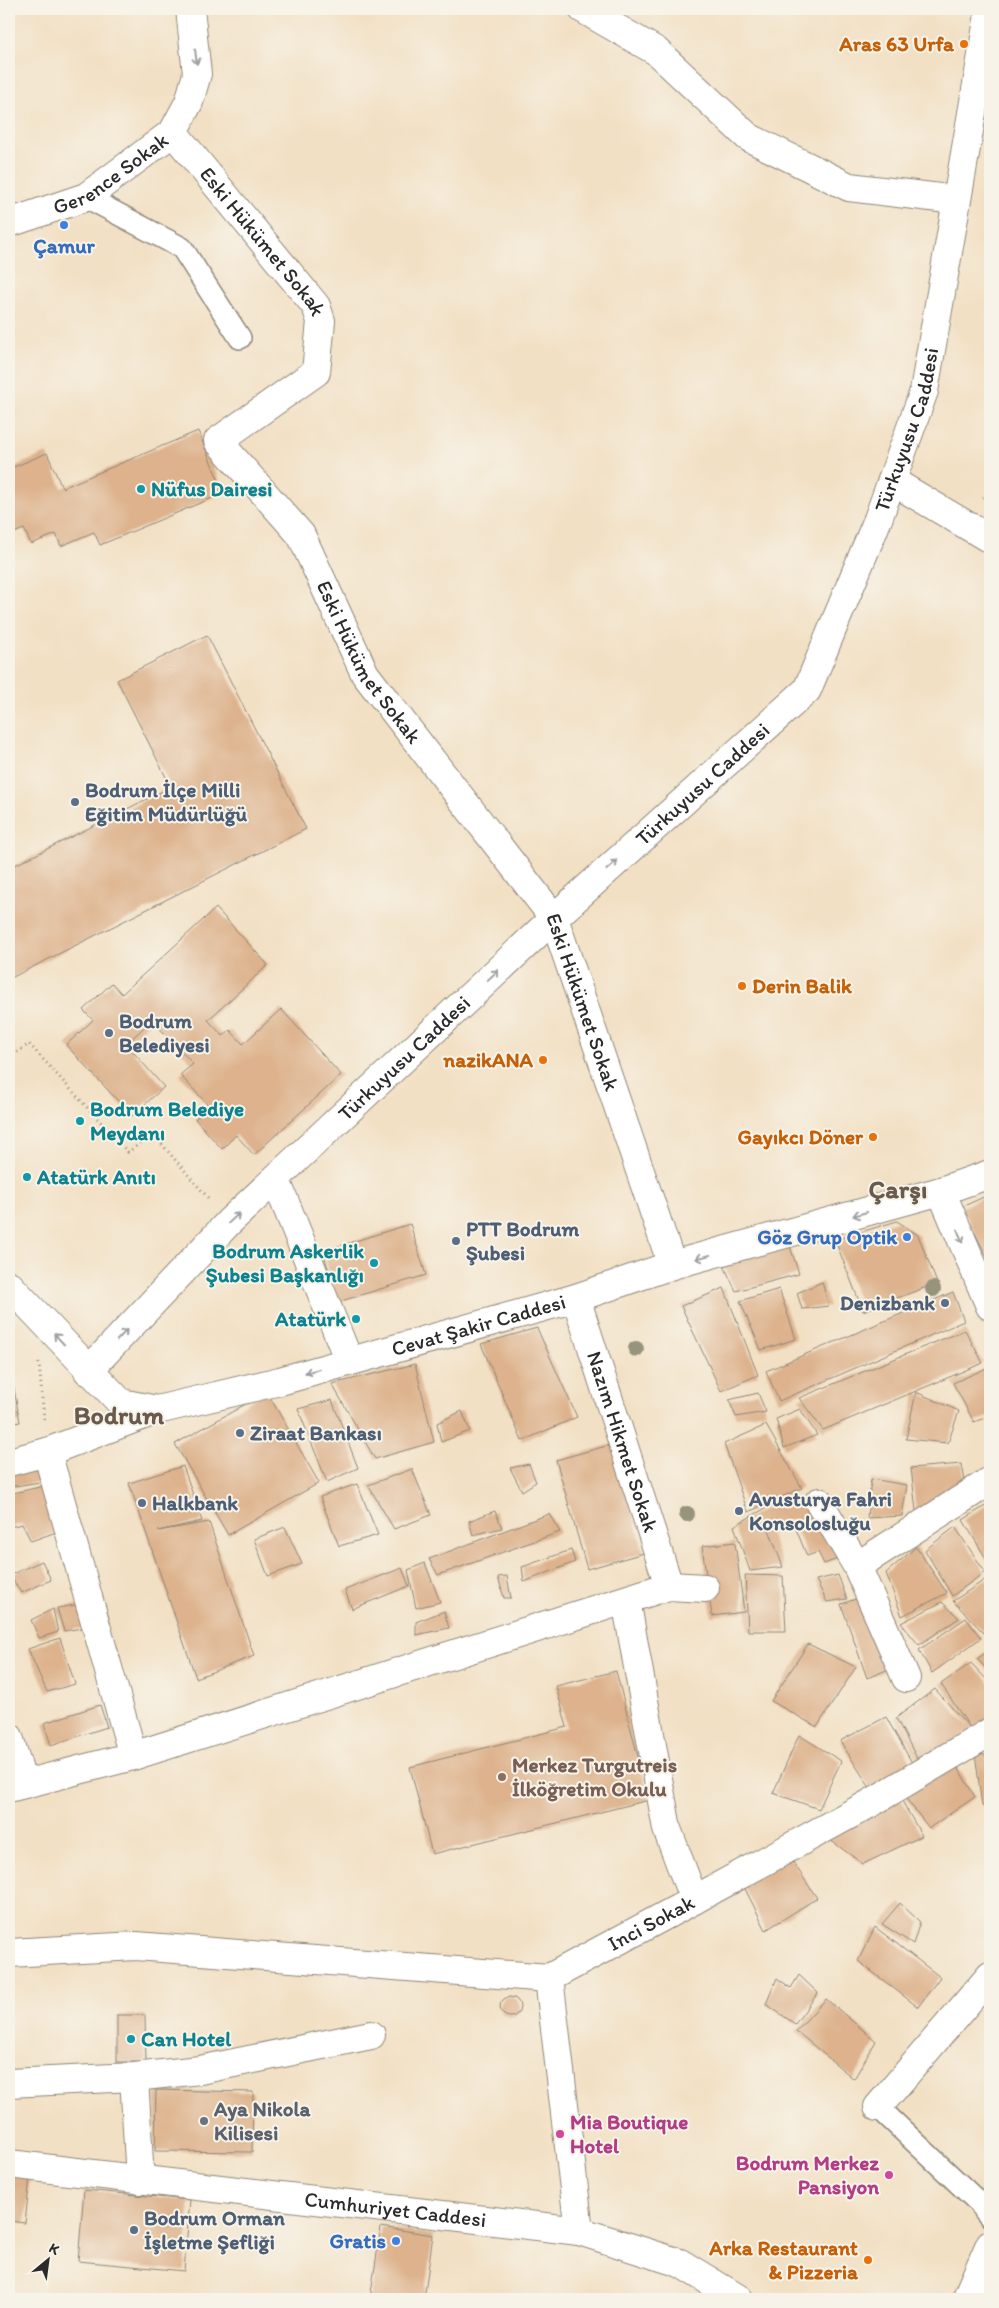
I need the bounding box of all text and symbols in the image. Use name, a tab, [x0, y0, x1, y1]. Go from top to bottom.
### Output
place label: Aras 63 Urfa	[838, 31, 955, 56]
marker: Aras 63 Urfa	[958, 38, 970, 50]
one-way arrow	[191, 49, 201, 65]
street label: Gerence Sokak	[50, 127, 173, 219]
street label: Eski Hükümet Sokak	[195, 162, 331, 319]
marker: Çamur	[58, 219, 70, 231]
place label: Çamur	[33, 233, 96, 259]
street label: Türkuyusu Caddesi	[869, 346, 943, 515]
place label: Nüfus Dairesi	[151, 476, 272, 501]
marker: Nüfus Dairesi	[135, 483, 147, 495]
street label: Eski Hükümet Sokak	[312, 576, 427, 748]
street label: Türkuyusu Caddesi	[630, 717, 774, 851]
place label: Bodrum İlçe Milli Eğitim Müdürlüğü	[85, 777, 247, 827]
marker: Bodrum İlçe Milli Eğitim Müdürlüğü	[69, 796, 81, 808]
one-way arrow	[606, 859, 619, 871]
street label: Eski Hükümet Sokak	[541, 910, 625, 1094]
one-way arrow	[487, 969, 499, 981]
place label: Derin Balik	[752, 973, 853, 998]
marker: Derin Balik	[736, 980, 748, 992]
street label: Türkuyusu Caddesi	[333, 990, 475, 1126]
place label: Bodrum Belediyesi	[119, 1008, 210, 1058]
marker: Bodrum Belediyesi	[103, 1027, 115, 1039]
place label: nazikANA	[442, 1047, 534, 1072]
marker: nazikANA	[537, 1054, 549, 1066]
place label: Bodrum Belediye Meydanı	[90, 1096, 244, 1146]
marker: Bodrum Belediye Meydanı	[74, 1115, 86, 1127]
place label: Gayıkcı Döner	[738, 1124, 864, 1150]
marker: Gayıkcı Döner	[867, 1131, 879, 1143]
place label: Atatürk Anıtı	[36, 1164, 156, 1189]
marker: Atatürk Anıtı	[21, 1171, 33, 1183]
district label: Çarşı	[869, 1173, 927, 1205]
one-way arrow	[852, 1209, 868, 1219]
one-way arrow	[228, 1212, 240, 1224]
place label: PTT Bodrum Şubesi	[466, 1216, 580, 1266]
place label: Göz Grup Optik	[757, 1224, 898, 1250]
one-way arrow	[956, 1228, 966, 1243]
marker: Göz Grup Optik	[901, 1231, 913, 1243]
marker: PTT Bodrum Şubesi	[450, 1235, 462, 1247]
place label: Bodrum Askerlik Şubesi Başkanlığı	[206, 1238, 364, 1288]
one-way arrow	[696, 1252, 712, 1262]
marker: Bodrum Askerlik Şubesi Başkanlığı	[368, 1257, 380, 1269]
street label: Cevat Şakir Caddesi	[389, 1289, 568, 1361]
place label: Denizbank	[840, 1290, 935, 1315]
marker: Denizbank	[939, 1297, 951, 1309]
place label: Atatürk	[274, 1306, 347, 1331]
marker: Atatürk	[350, 1313, 362, 1325]
one-way arrow	[116, 1329, 128, 1342]
one-way arrow	[53, 1333, 65, 1346]
street label: Nazım Hikmet Sokak	[582, 1348, 664, 1535]
one-way arrow	[305, 1367, 321, 1377]
district label: Bodrum	[74, 1399, 164, 1431]
place label: Ziraat Bankası	[250, 1420, 382, 1445]
marker: Ziraat Bankası	[234, 1427, 246, 1439]
place label: Avusturya Fahri Konsolosluğu	[748, 1486, 892, 1536]
place label: Halkbank	[152, 1490, 238, 1515]
marker: Halkbank	[136, 1497, 148, 1509]
marker: Avusturya Fahri Konsolosluğu	[733, 1505, 745, 1517]
place label: Merkez Turgutreis İlköğretim Okulu	[512, 1752, 677, 1802]
marker: Merkez Turgutreis İlköğretim Okulu	[496, 1771, 508, 1783]
street label: Inci Sokak	[603, 1889, 699, 1956]
place label: Can Hotel	[141, 2026, 232, 2051]
marker: Can Hotel	[125, 2033, 137, 2045]
place label: Aya Nikola Kilisesi	[213, 2096, 311, 2145]
place label: Mia Boutique Hotel	[570, 2109, 688, 2158]
marker: Aya Nikola Kilisesi	[198, 2115, 210, 2127]
marker: Mia Boutique Hotel	[554, 2128, 566, 2140]
place label: Bodrum Merkez Pansiyon	[736, 2150, 879, 2200]
marker: Bodrum Merkez Pansiyon	[883, 2169, 895, 2181]
street label: Cumhuriyet Caddesi	[303, 2186, 488, 2232]
place label: Bodrum Orman İşletme Şefliği	[144, 2205, 285, 2255]
marker: Bodrum Orman İşletme Şefliği	[128, 2224, 140, 2236]
place label: Gratis	[330, 2228, 386, 2253]
marker: Gratis	[390, 2235, 402, 2247]
place label: Arka Restaurant & Pizzeria	[708, 2235, 859, 2284]
north arrow	[22, 2236, 72, 2286]
text: K	[46, 2239, 63, 2259]
marker: Arka Restaurant & Pizzeria	[862, 2254, 874, 2266]

